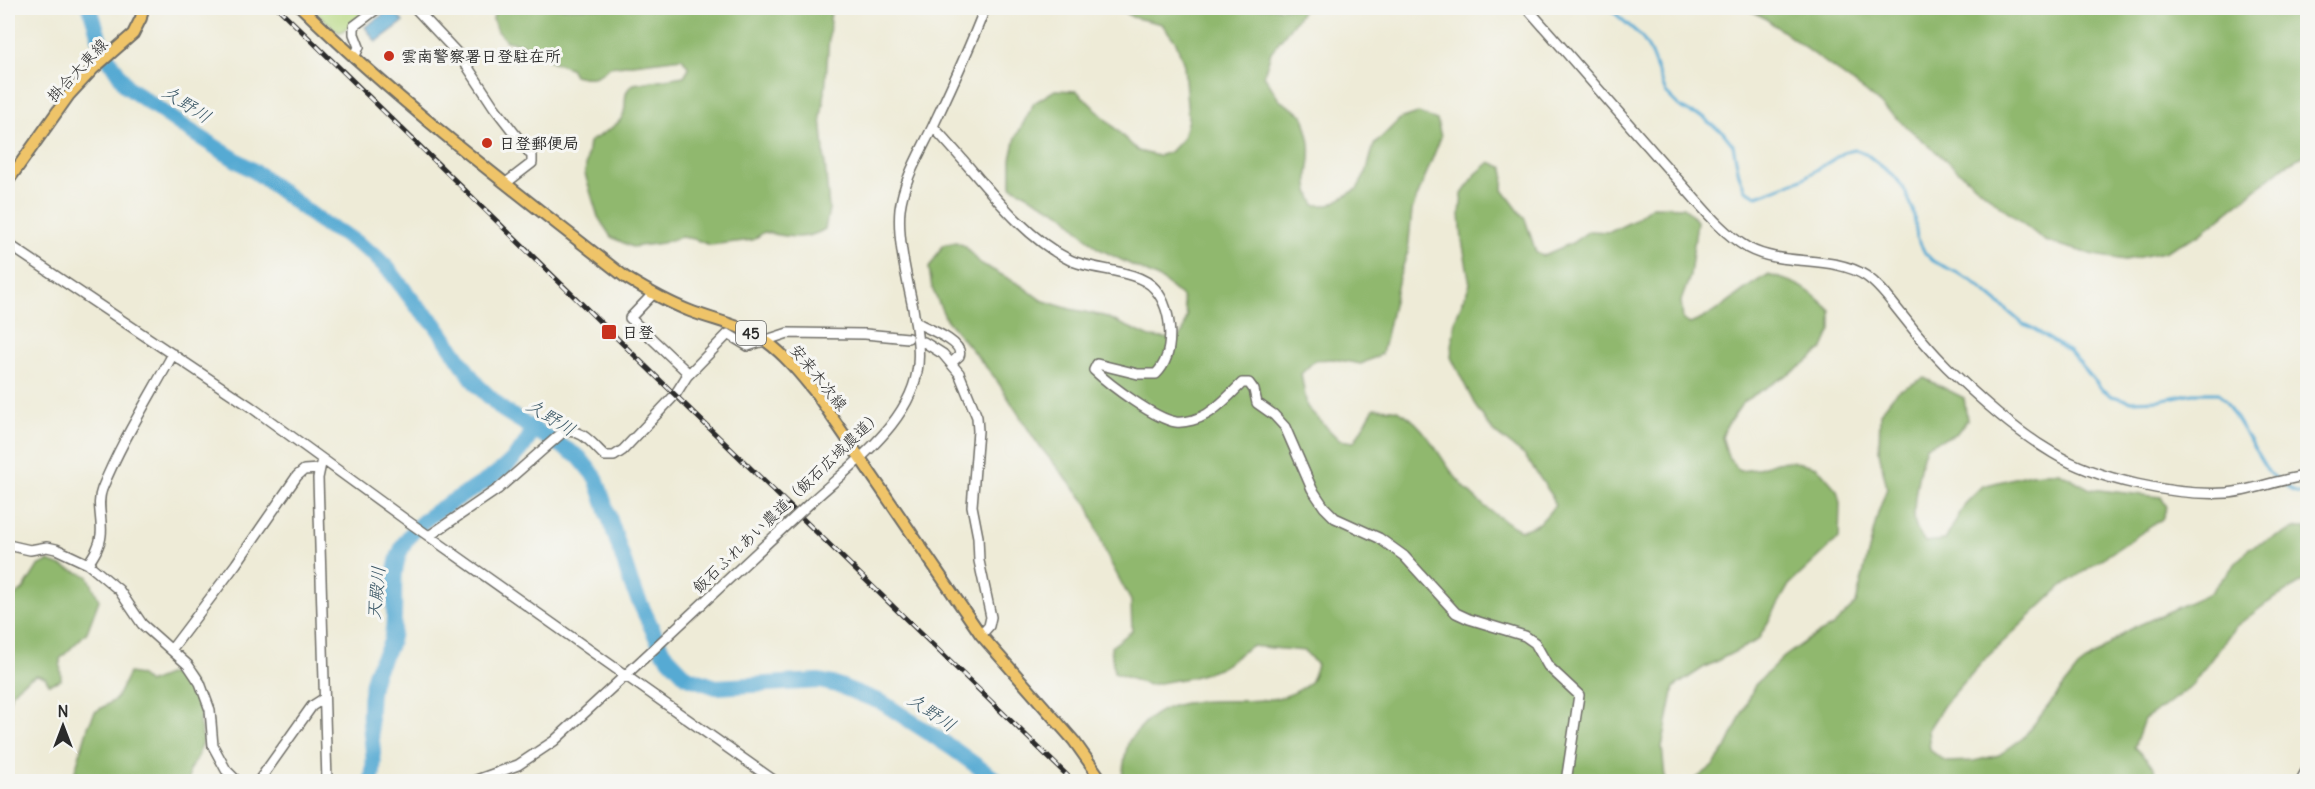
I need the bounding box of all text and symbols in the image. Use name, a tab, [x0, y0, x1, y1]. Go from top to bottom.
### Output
street label: 掛合大東線	[42, 34, 112, 106]
place label: 雲南警察署日登駐在所	[401, 46, 561, 66]
marker: 雲南警察署日登駐在所	[382, 49, 396, 63]
water label: 久野川	[158, 80, 216, 128]
place label: 日登郵便局	[499, 133, 579, 153]
marker: 日登郵便局	[480, 136, 494, 150]
road number: 45	[736, 321, 766, 345]
place label: 日登	[622, 322, 654, 342]
marker: 日登	[600, 323, 618, 341]
street label: 安来木次線	[786, 340, 852, 414]
water label: 久野川	[522, 393, 580, 441]
street label: 飯石ふれあい農道（飯石広域農道）	[688, 405, 886, 597]
water label: 天殿川	[362, 565, 390, 621]
water label: 久野川	[903, 687, 961, 737]
north arrow	[33, 696, 93, 756]
text: N	[57, 701, 69, 721]

